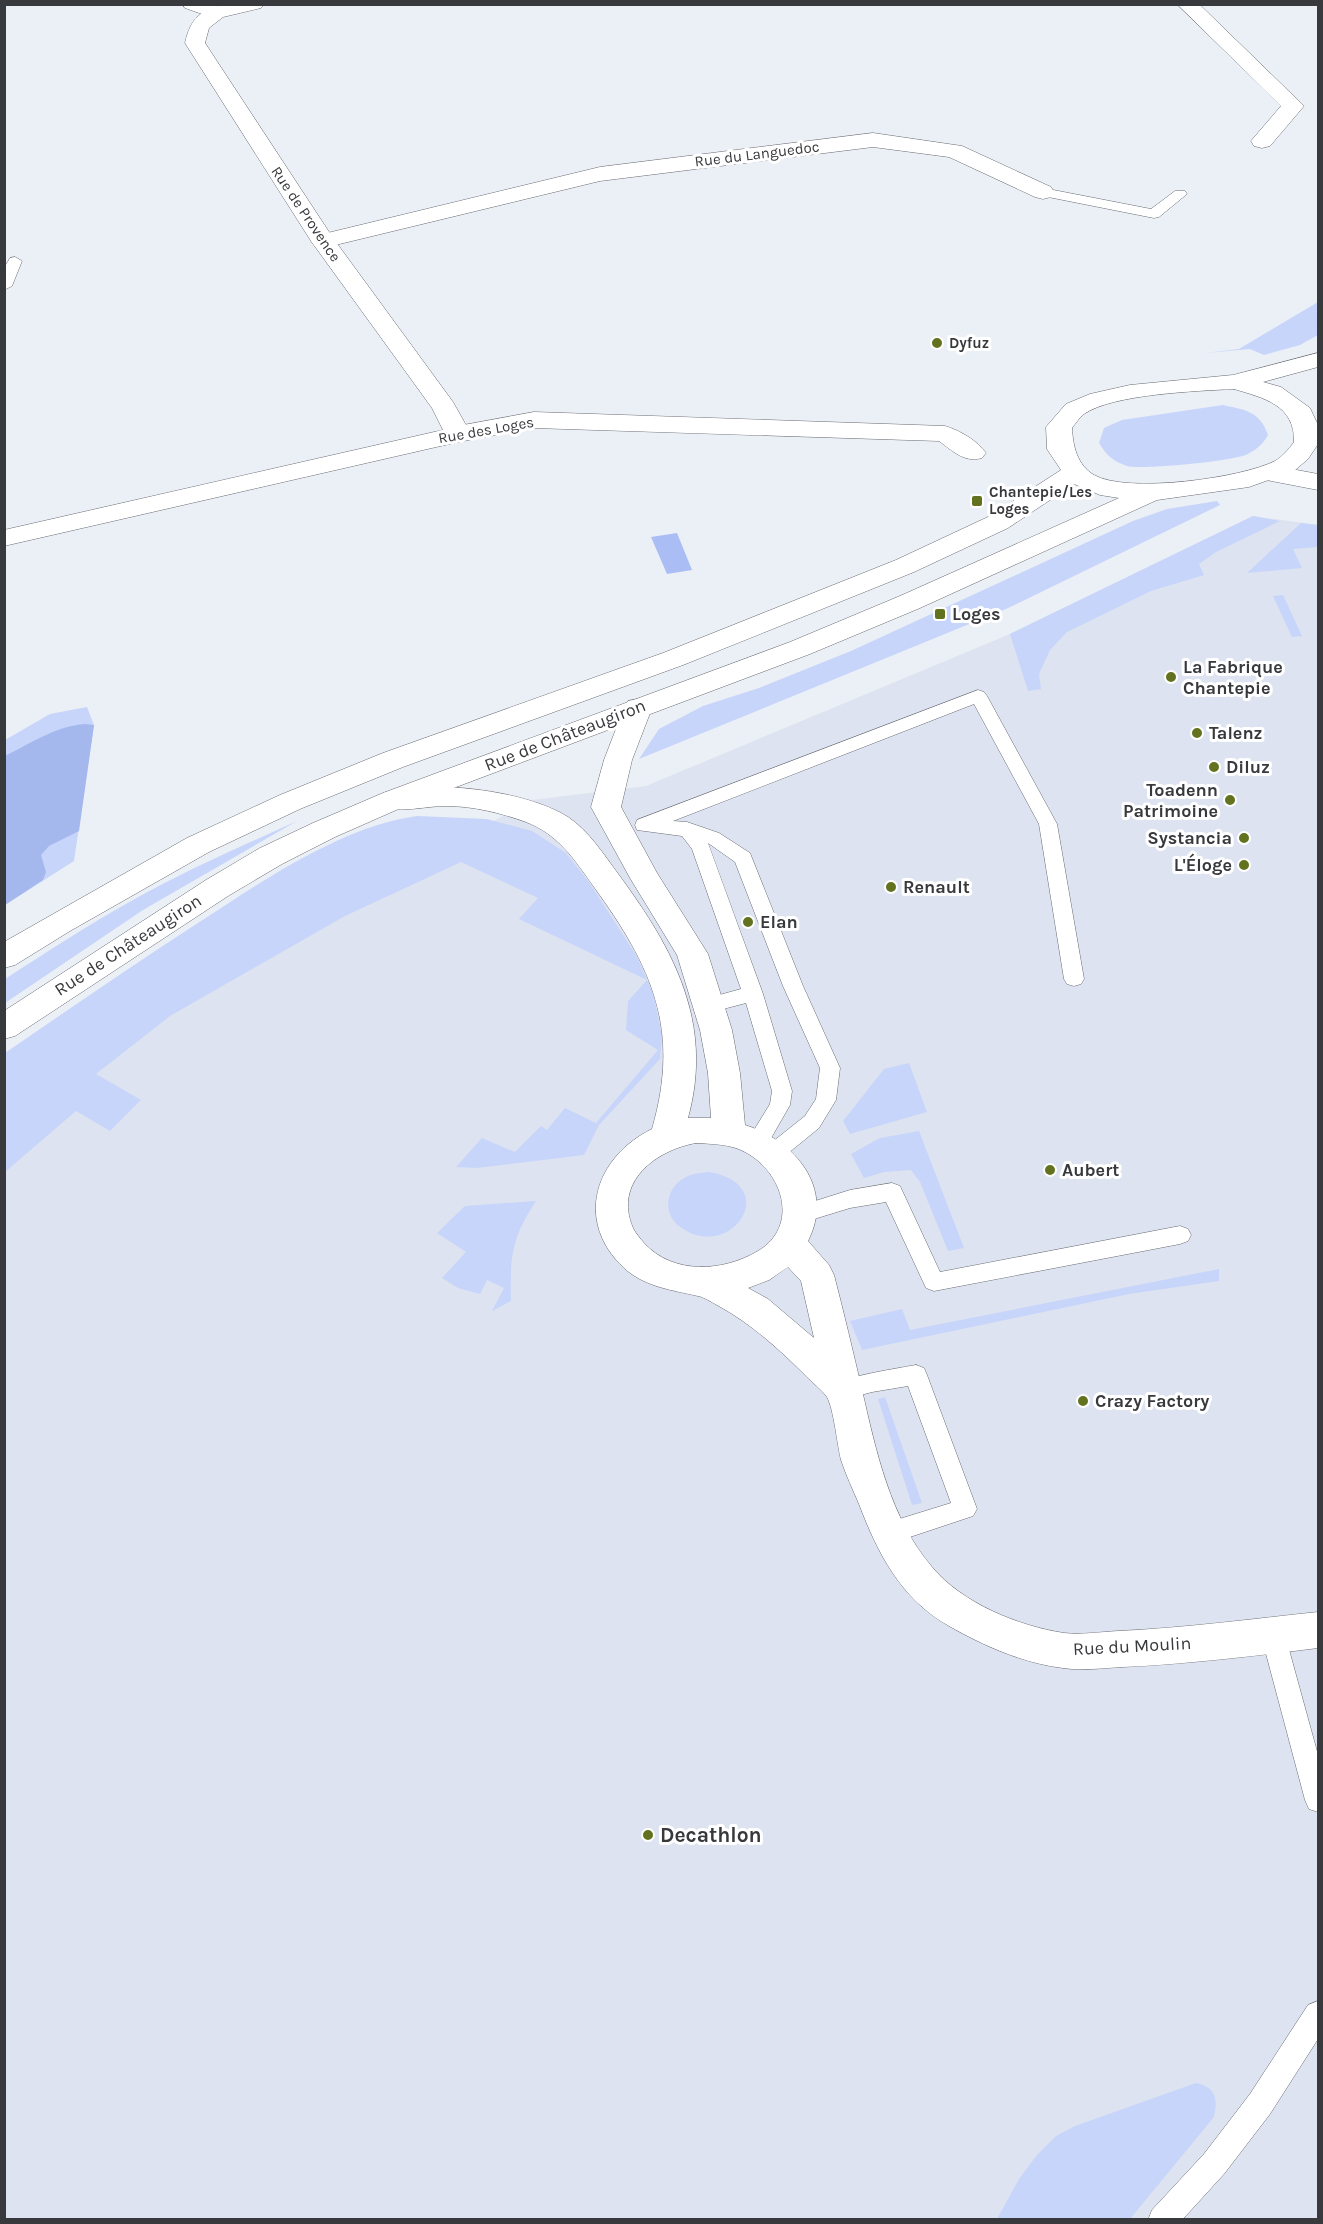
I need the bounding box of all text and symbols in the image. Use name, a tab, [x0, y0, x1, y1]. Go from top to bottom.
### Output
street label: Rue du Languedoc	[694, 137, 820, 171]
street label: Rue de Provence	[267, 163, 345, 265]
place label: Dyfuz	[949, 334, 989, 352]
marker: Dyfuz	[930, 336, 944, 350]
street label: Rue des Loges	[437, 413, 535, 447]
place label: Chantepie/Les Loges	[989, 483, 1092, 518]
marker: Chantepie/Les Loges	[970, 494, 984, 508]
place label: Loges	[952, 603, 1001, 625]
marker: Loges	[933, 607, 947, 621]
place label: La Fabrique Chantepie	[1183, 656, 1283, 699]
marker: La Fabrique Chantepie	[1164, 670, 1178, 684]
street label: Rue de Châteaugiron	[481, 694, 649, 776]
place label: Talenz	[1209, 722, 1263, 744]
marker: Talenz	[1190, 726, 1204, 740]
place label: Diluz	[1226, 756, 1270, 778]
marker: Diluz	[1207, 760, 1221, 774]
place label: Toadenn Patrimoine	[1123, 779, 1218, 822]
marker: Toadenn Patrimoine	[1223, 793, 1237, 807]
place label: Systancia	[1147, 827, 1232, 849]
marker: Systancia	[1237, 831, 1251, 845]
place label: L'Éloge	[1174, 853, 1232, 876]
marker: L'Éloge	[1237, 858, 1251, 872]
place label: Renault	[903, 876, 970, 898]
marker: Renault	[884, 880, 898, 894]
street label: Rue de Châteaugiron	[50, 889, 206, 1001]
place label: Elan	[760, 911, 798, 933]
marker: Elan	[741, 915, 755, 929]
place label: Aubert	[1062, 1159, 1119, 1181]
marker: Aubert	[1043, 1163, 1057, 1177]
place label: Crazy Factory	[1095, 1390, 1209, 1412]
marker: Crazy Factory	[1076, 1394, 1090, 1408]
street label: Rue du Moulin	[1072, 1632, 1192, 1660]
place label: Decathlon	[660, 1823, 762, 1847]
marker: Decathlon	[641, 1828, 655, 1842]

